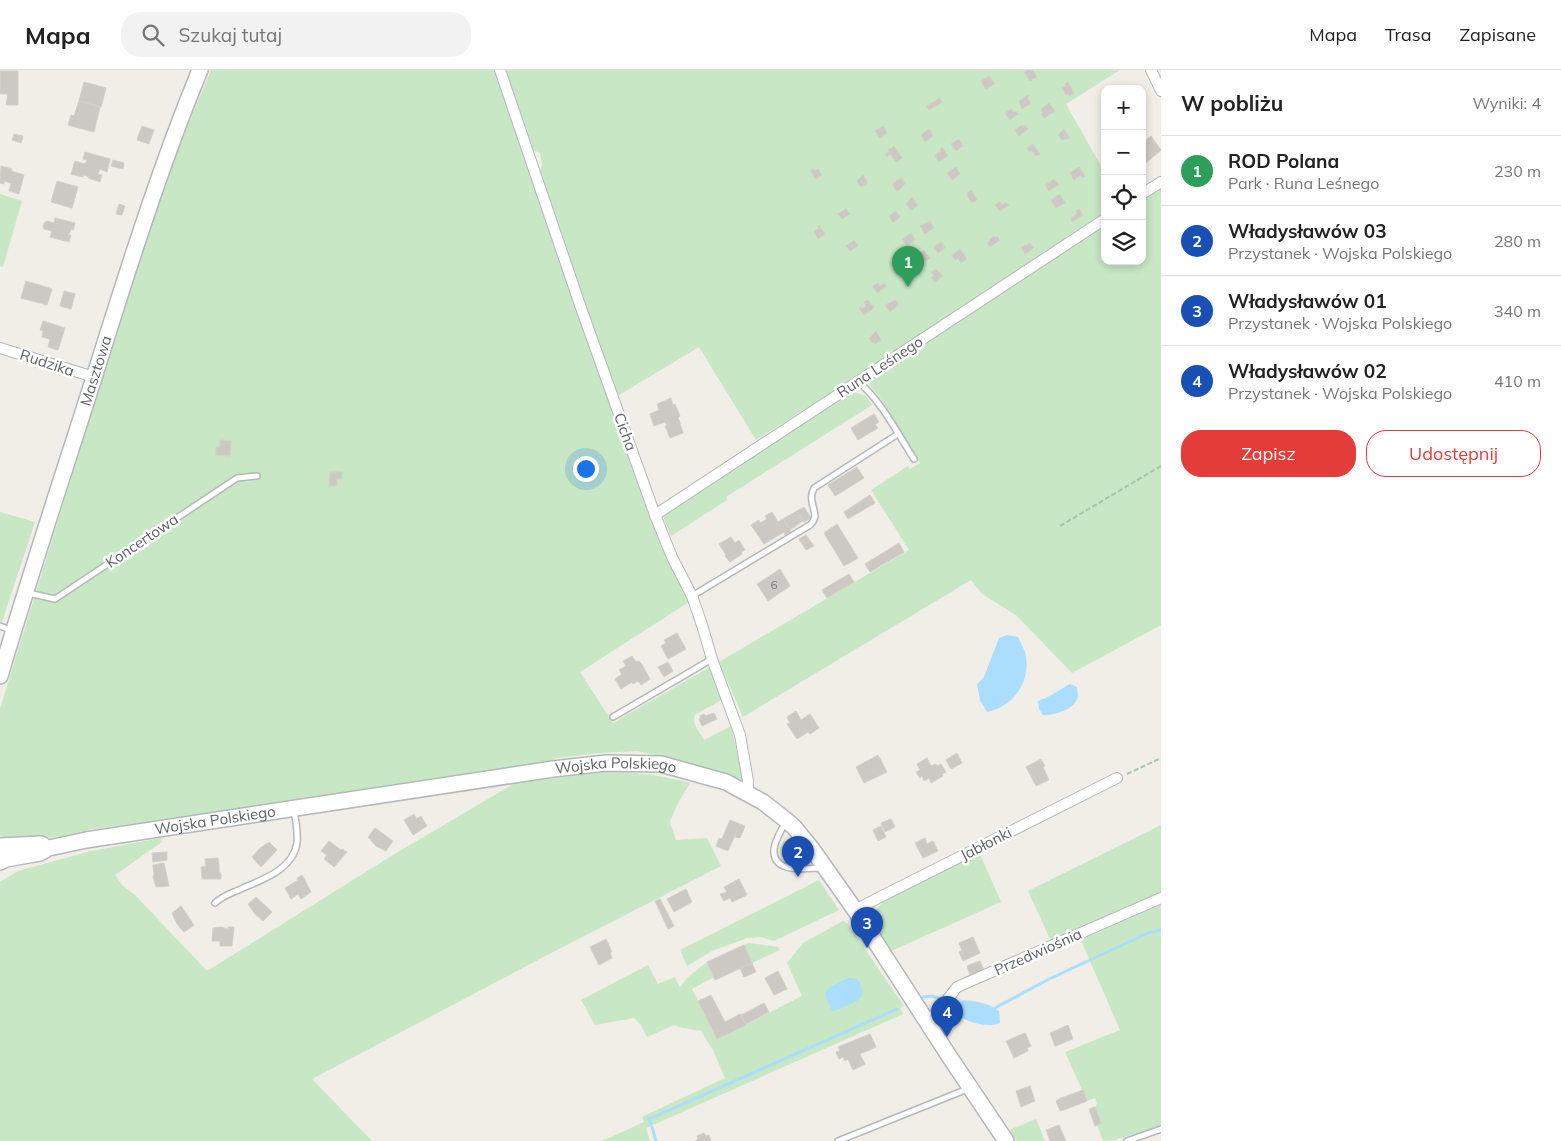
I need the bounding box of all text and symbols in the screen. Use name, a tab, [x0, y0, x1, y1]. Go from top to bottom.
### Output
search box	[121, 12, 471, 57]
text: Mapa	[25, 20, 91, 50]
icon: search	[139, 21, 167, 49]
text: Szukaj tutaj	[179, 23, 282, 47]
text: Mapa	[1309, 23, 1357, 46]
text: Trasa	[1385, 23, 1432, 46]
text: Zapisane	[1460, 23, 1536, 46]
map controls	[1101, 85, 1146, 265]
button: +	[1101, 85, 1146, 130]
text: W pobliżu	[1181, 90, 1283, 116]
text: Wyniki: 4	[1472, 93, 1541, 113]
button: −	[1101, 130, 1146, 175]
text: ROD Polana	[1228, 149, 1339, 173]
text: 1	[1192, 161, 1202, 181]
text: 230 m	[1494, 161, 1541, 181]
text: Park · Runa Leśnego	[1228, 173, 1379, 193]
button: locate	[1101, 175, 1146, 220]
text: Władysławów 03	[1228, 219, 1387, 243]
button: layers	[1101, 220, 1146, 265]
text: 2	[1192, 231, 1202, 251]
text: 280 m	[1494, 231, 1541, 251]
text: Przystanek · Wojska Polskiego	[1228, 243, 1452, 263]
pin: 1	[892, 246, 924, 287]
text: Władysławów 01	[1228, 289, 1387, 313]
text: 3	[1192, 301, 1202, 321]
text: 340 m	[1494, 301, 1541, 321]
text: Przystanek · Wojska Polskiego	[1228, 313, 1452, 333]
street label: Runa Leśnego	[833, 332, 926, 402]
street label: Masztowa	[76, 333, 116, 408]
street label: Rudzika	[18, 345, 77, 380]
text: Władysławów 02	[1228, 359, 1387, 383]
text: 4	[1192, 371, 1202, 391]
text: 410 m	[1494, 371, 1541, 391]
text: Przystanek · Wojska Polskiego	[1228, 383, 1452, 403]
street label: Cicha	[610, 410, 641, 453]
button: Zapisz	[1181, 430, 1356, 477]
button: Udostępnij	[1366, 430, 1541, 477]
your location	[573, 456, 599, 482]
street label: Koncertowa	[102, 509, 182, 572]
house number: 6	[770, 577, 778, 592]
street label: Wojska Polskiego	[554, 753, 679, 778]
street label: Wojska Polskiego	[153, 801, 277, 838]
street label: Jabłonki	[957, 823, 1015, 865]
pin: 2	[782, 836, 814, 877]
pin: 3	[851, 907, 883, 948]
street label: Przedwiośnia	[991, 924, 1085, 979]
pin: 4	[931, 996, 963, 1037]

